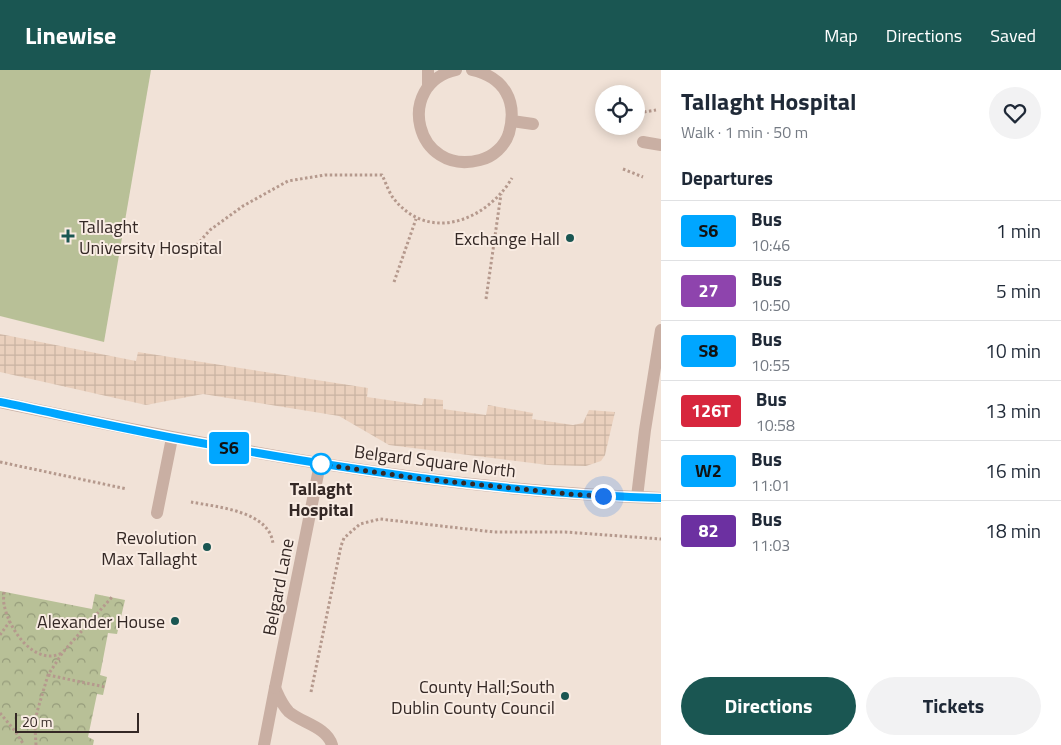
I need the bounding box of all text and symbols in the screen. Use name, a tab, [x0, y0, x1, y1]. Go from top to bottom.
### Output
text: Linewise	[25, 17, 116, 53]
text: Map	[824, 22, 858, 49]
text: Directions	[886, 22, 962, 49]
text: Saved	[990, 22, 1036, 49]
text: Tallaght Hospital	[681, 83, 856, 119]
map controls	[595, 85, 645, 135]
button: locate	[595, 85, 645, 135]
button: heart	[989, 87, 1041, 139]
text: Walk · 1 min · 50 m	[681, 120, 808, 144]
text: Departures	[681, 163, 773, 192]
text: Bus	[751, 204, 782, 233]
place label: Tallaght University Hospital	[79, 213, 222, 261]
text: 1 min	[996, 216, 1041, 245]
text: S6	[699, 217, 718, 244]
place label: Exchange Hall	[454, 225, 560, 252]
marker: Tallaght University Hospital	[61, 229, 75, 243]
marker: Exchange Hall	[564, 232, 576, 244]
text: 10:46	[751, 233, 790, 257]
text: Bus	[751, 264, 782, 293]
text: 5 min	[996, 276, 1041, 305]
text: 27	[698, 277, 719, 304]
text: 10:50	[751, 293, 790, 317]
text: Bus	[751, 324, 782, 353]
text: 10 min	[985, 336, 1041, 365]
text: S8	[699, 337, 718, 364]
text: 10:55	[751, 353, 790, 377]
text: Bus	[756, 384, 787, 413]
text: 13 min	[985, 396, 1041, 425]
text: 126T	[691, 397, 731, 424]
text: 10:58	[756, 413, 795, 437]
line badge: S6	[206, 432, 252, 464]
text: S6	[219, 434, 239, 461]
street label: Belgard Square North	[353, 438, 517, 484]
text: Bus	[751, 444, 782, 473]
marker: Tallaght Hospital	[310, 453, 332, 475]
text: 16 min	[985, 456, 1041, 485]
text: W2	[695, 457, 722, 484]
text: 11:01	[751, 473, 790, 497]
place label: Tallaght Hospital	[288, 475, 354, 523]
your location	[591, 484, 616, 509]
text: Bus	[751, 504, 782, 533]
text: 18 min	[985, 516, 1041, 545]
text: 82	[698, 517, 719, 544]
place label: Revolution Max Tallaght	[101, 524, 198, 572]
text: 11:03	[751, 533, 790, 557]
street label: Belgard Lane	[255, 536, 301, 638]
marker: Revolution Max Tallaght	[201, 541, 213, 553]
place label: Alexander House	[37, 608, 165, 635]
marker: Alexander House	[169, 615, 181, 627]
place label: County Hall;South Dublin County Council	[391, 673, 555, 721]
button: Directions	[681, 677, 856, 735]
button: Tickets	[866, 677, 1041, 735]
marker: County Hall;South Dublin County Council	[559, 690, 571, 702]
scale bar	[15, 710, 139, 733]
text: 20 m	[22, 711, 52, 732]

